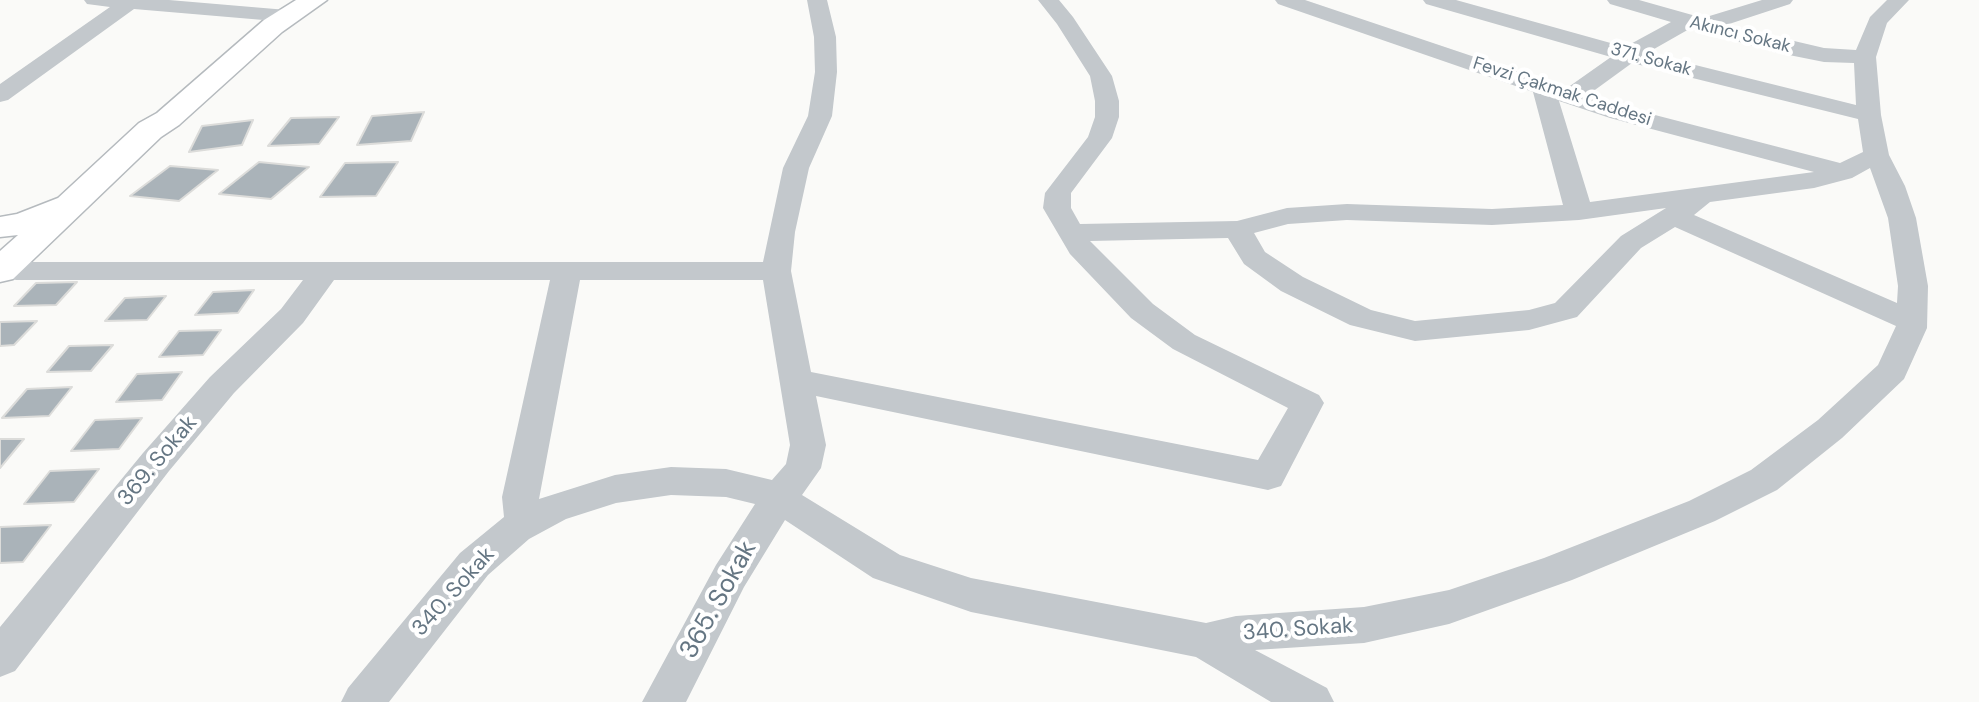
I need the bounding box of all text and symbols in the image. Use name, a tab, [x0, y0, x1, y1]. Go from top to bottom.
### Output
street label: Akıncı Sokak	[1687, 12, 1793, 58]
street label: 371. Sokak	[1608, 39, 1694, 81]
street label: Fevzi Çakmak Caddesi	[1470, 53, 1654, 131]
street label: 369. Sokak	[113, 411, 203, 511]
street label: 365. Sokak	[674, 536, 764, 664]
street label: 340. Sokak	[407, 542, 501, 642]
street label: 340. Sokak	[1242, 613, 1354, 647]

